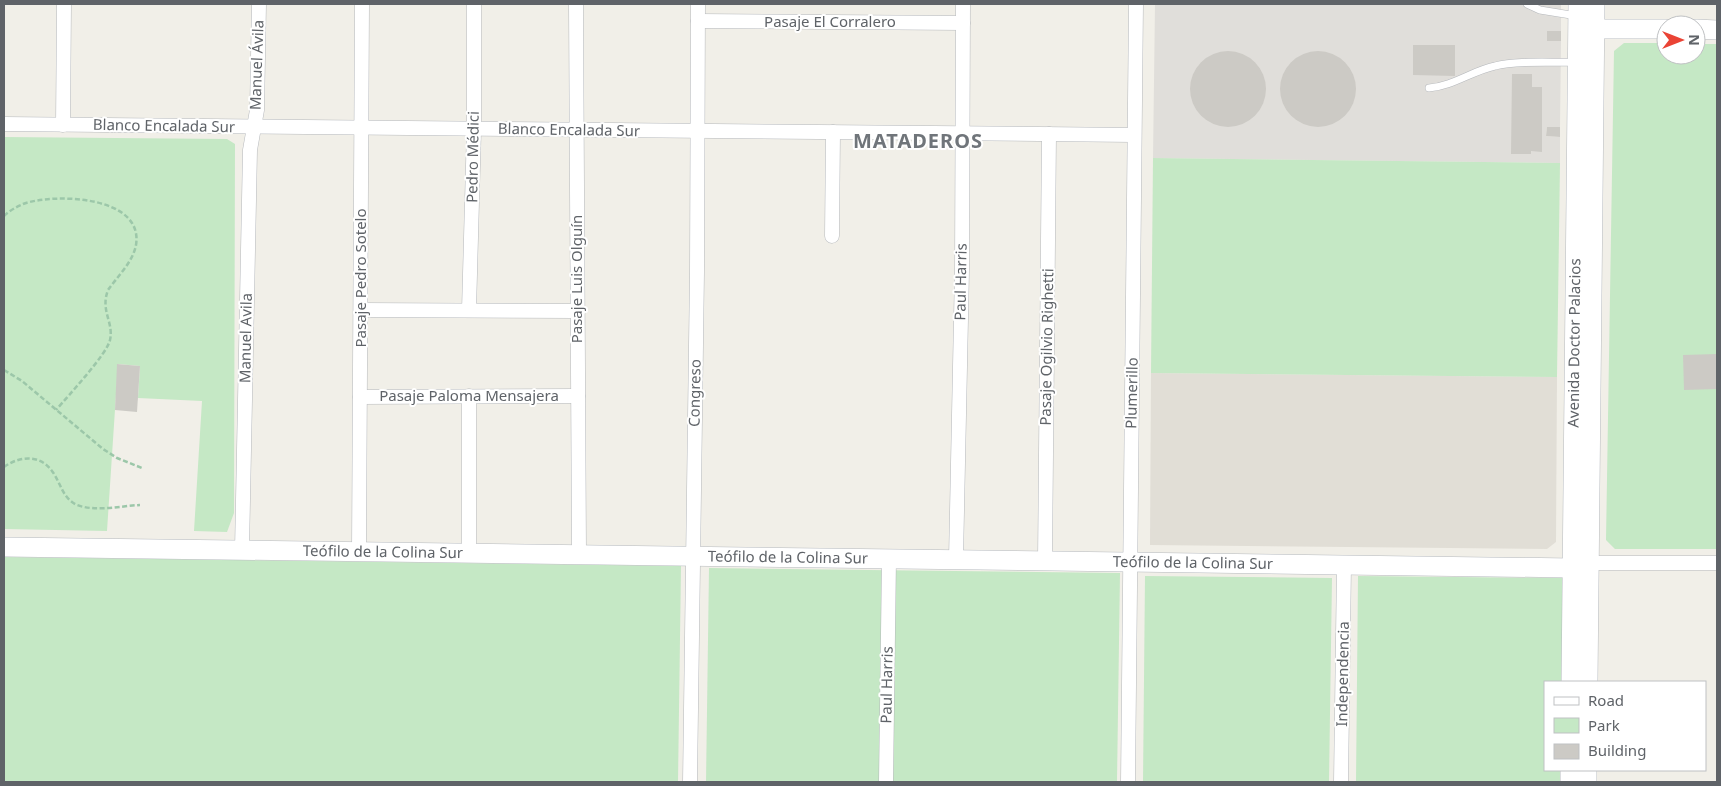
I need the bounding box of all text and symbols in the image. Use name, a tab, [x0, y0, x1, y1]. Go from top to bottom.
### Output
street label: Pasaje El Corralero	[764, 11, 896, 31]
north arrow	[1656, 15, 1706, 65]
street label: Manuel Ávila	[244, 20, 268, 110]
text: N	[1685, 34, 1704, 46]
street label: Pedro Médici	[461, 111, 483, 203]
street label: Blanco Encalada Sur	[93, 114, 235, 136]
street label: Blanco Encalada Sur	[498, 118, 640, 140]
district label: MATADEROS	[853, 127, 983, 154]
street label: Pasaje Pedro Sotelo	[350, 208, 370, 348]
street label: Pasaje Luis Olguín	[566, 215, 586, 343]
street label: Paul Harris	[949, 243, 971, 321]
street label: Avenida Doctor Palacios	[1563, 258, 1584, 428]
street label: Pasaje Ogilvio Righetti	[1035, 268, 1057, 426]
street label: Manuel Avila	[234, 293, 256, 383]
street label: Plumerillo	[1120, 357, 1142, 429]
street label: Congreso	[683, 359, 705, 427]
street label: Pasaje Paloma Mensajera	[379, 385, 559, 405]
street label: Teófilo de la Colina Sur	[303, 540, 463, 562]
street label: Teófilo de la Colina Sur	[708, 545, 868, 568]
street label: Teófilo de la Colina Sur	[1113, 551, 1273, 573]
street label: Independencia	[1331, 621, 1353, 727]
street label: Paul Harris	[875, 646, 897, 724]
legend	[1544, 681, 1706, 771]
text: Road	[1588, 690, 1624, 710]
text: Park	[1588, 715, 1620, 735]
text: Building	[1588, 740, 1646, 760]

